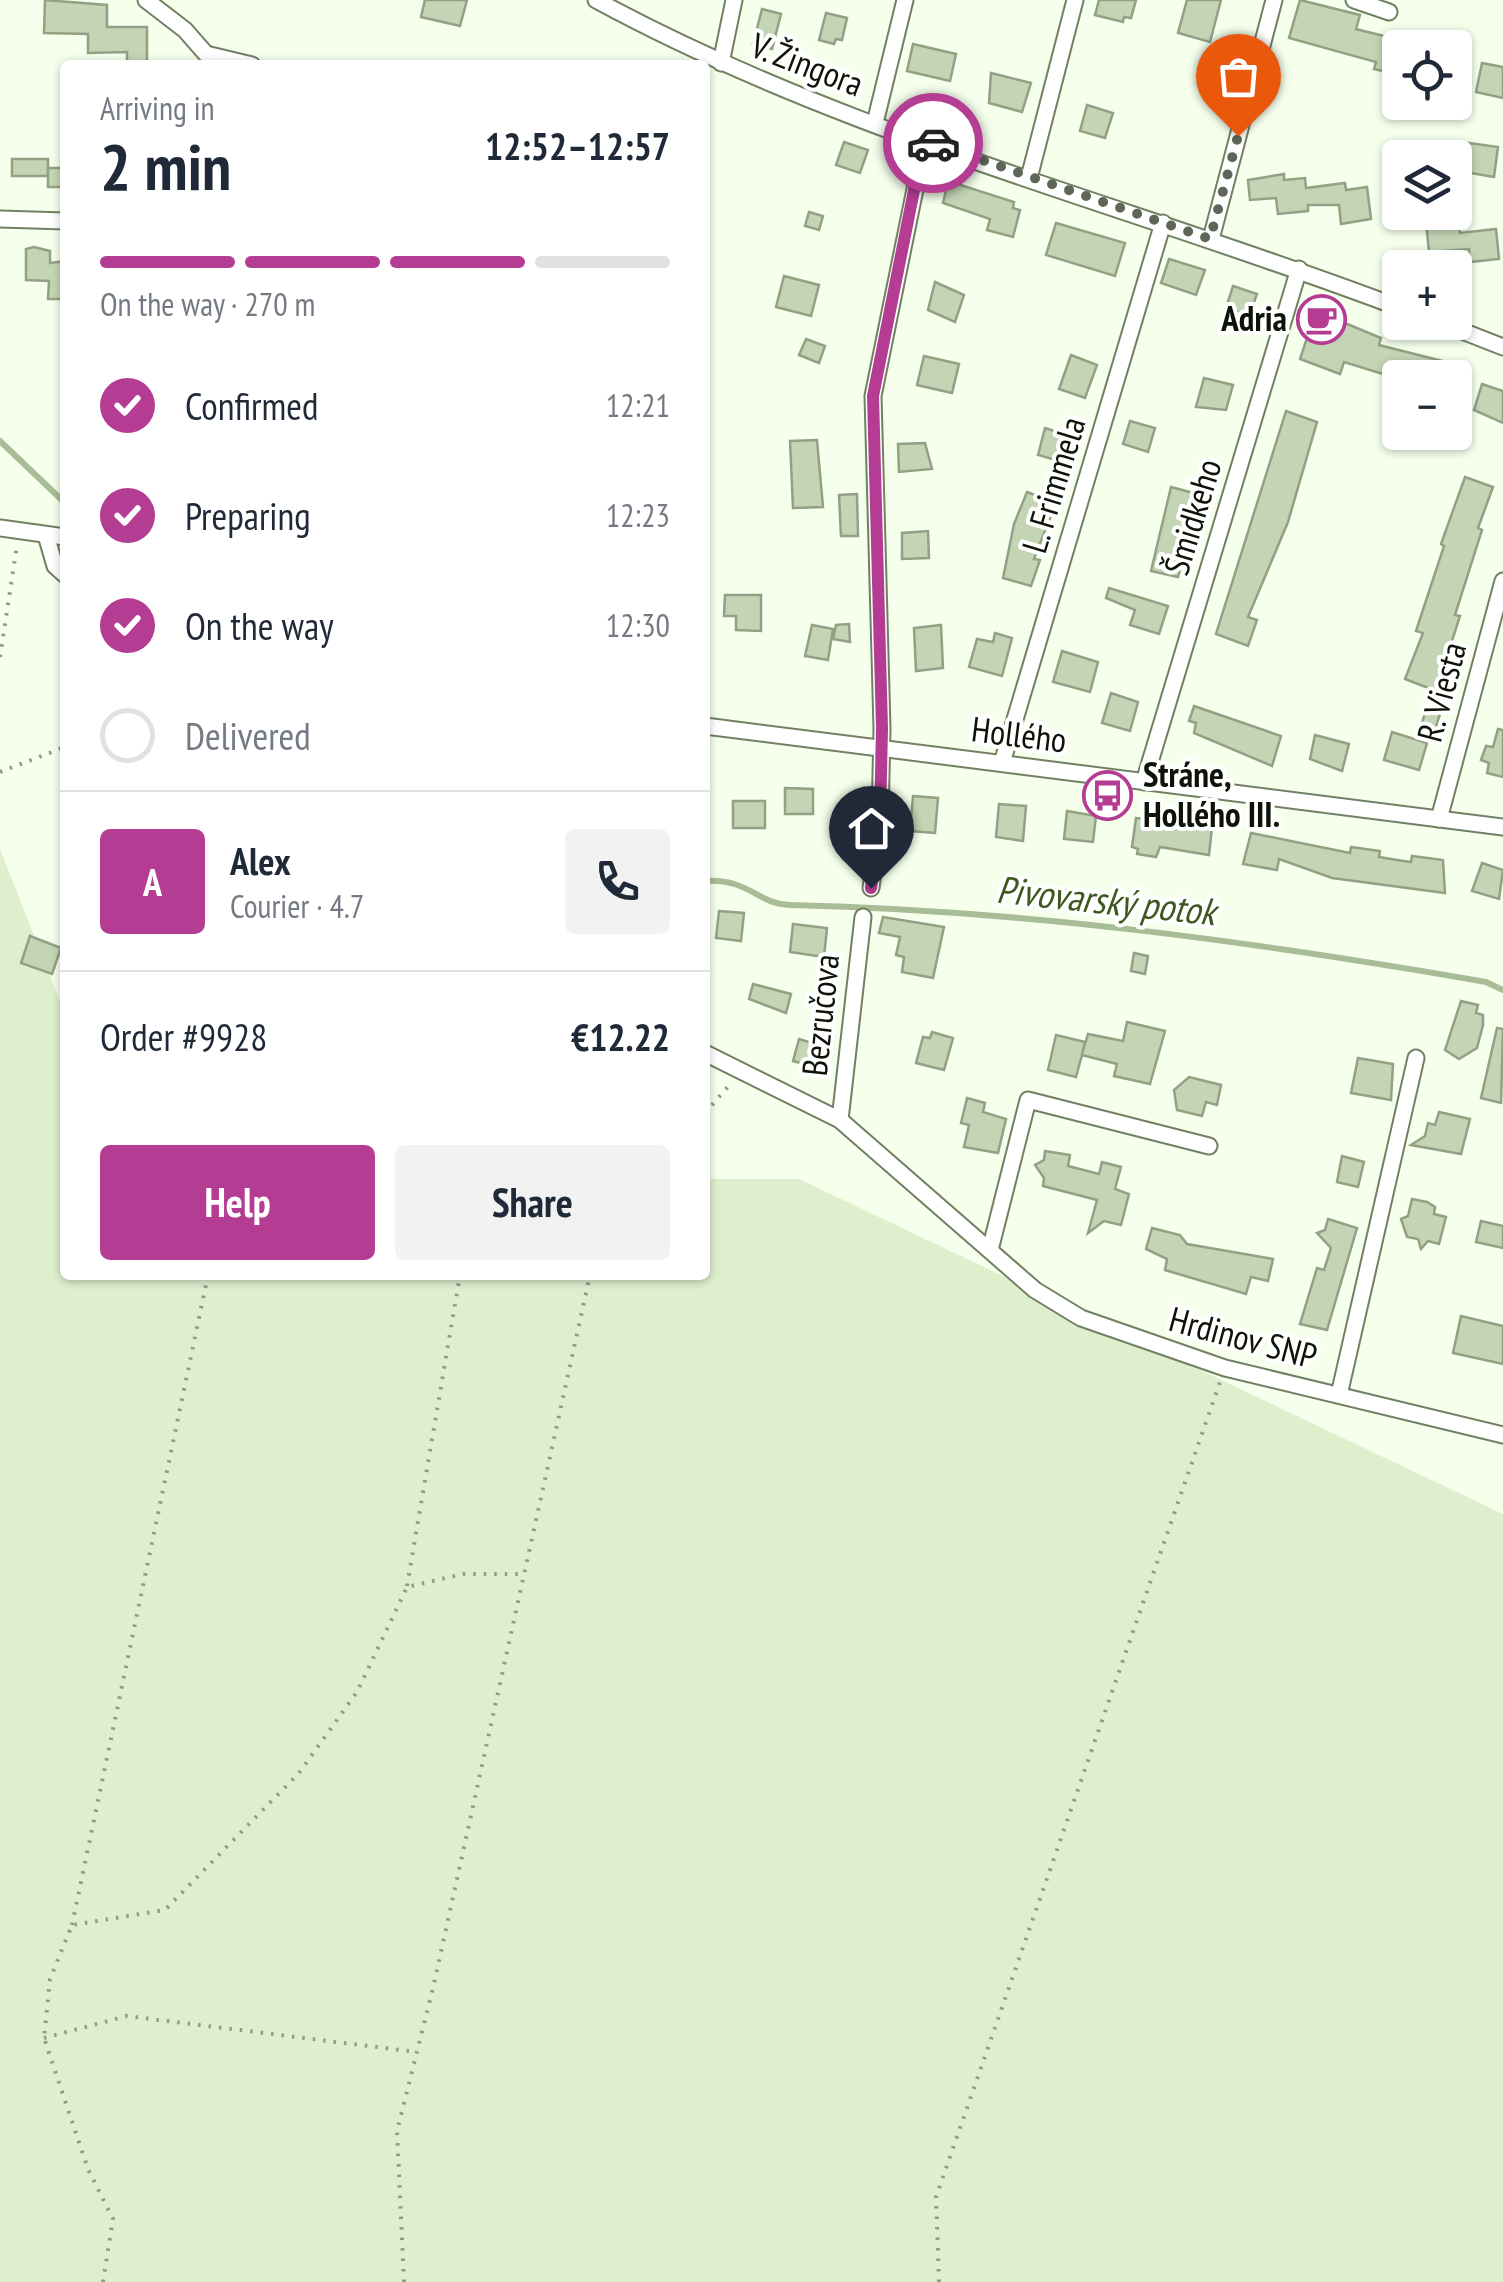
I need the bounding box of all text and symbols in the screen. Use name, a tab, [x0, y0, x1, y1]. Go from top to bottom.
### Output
street label: V. Žingora	[744, 21, 870, 106]
map controls	[1382, 30, 1472, 450]
button: locate	[1382, 30, 1472, 120]
pin	[1196, 34, 1281, 137]
icon: bag	[1211, 49, 1266, 104]
text: Arriving in	[100, 87, 215, 129]
courier	[883, 93, 983, 193]
icon: car	[906, 116, 961, 171]
text: 12:52–12:57	[485, 121, 670, 170]
text: 2 min	[100, 124, 231, 208]
button: layers	[1382, 140, 1472, 230]
button: +	[1382, 250, 1472, 340]
text: On the way · 270 m	[100, 283, 315, 325]
cafe icon: Adria	[1296, 293, 1348, 345]
place label: Adria	[1220, 295, 1287, 341]
button: −	[1382, 360, 1472, 450]
icon: check	[100, 378, 155, 433]
text: Confirmed	[185, 381, 318, 430]
text: 12:21	[606, 384, 670, 426]
street label: L. Frimmela	[1011, 411, 1095, 558]
street label: Šmidkeho	[1153, 453, 1231, 580]
icon: check	[100, 488, 155, 543]
text: Preparing	[185, 491, 311, 540]
text: 12:23	[606, 494, 670, 536]
icon: check	[100, 598, 155, 653]
text: On the way	[185, 601, 333, 650]
text: 12:30	[606, 604, 670, 646]
street label: R. Viesta	[1406, 637, 1476, 746]
street label: Hollého	[969, 705, 1069, 763]
text: Delivered	[185, 711, 311, 760]
place label: Stráne, Hollého III.	[1143, 751, 1280, 837]
bus stop icon: Stráne, Hollého III.	[1082, 769, 1134, 821]
pin	[829, 786, 914, 889]
icon: home	[844, 801, 899, 856]
button: phone	[565, 829, 670, 934]
text: Alex	[230, 836, 291, 885]
text: A	[143, 857, 162, 906]
water label: Pivovarský potok	[994, 864, 1222, 936]
text: Courier · 4.7	[230, 885, 364, 927]
street label: Bezručova	[791, 952, 849, 1078]
text: Order #9928	[100, 1012, 267, 1061]
text: €12.22	[571, 1012, 670, 1061]
button: Help	[100, 1145, 375, 1260]
button: Share	[395, 1145, 670, 1260]
street label: Hrdinov SNP	[1164, 1295, 1322, 1379]

